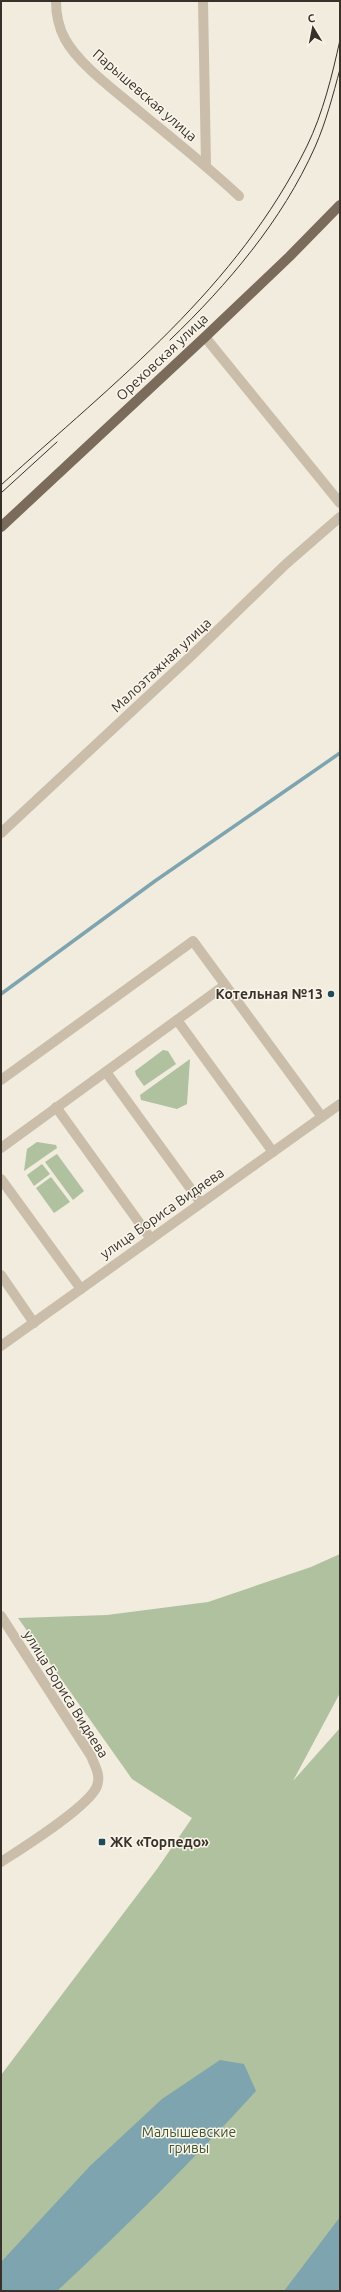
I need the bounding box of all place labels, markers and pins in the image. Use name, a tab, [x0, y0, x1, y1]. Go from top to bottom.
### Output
place label: Котельная №13	[216, 986, 323, 1002]
marker: Котельная №13	[326, 989, 336, 999]
place label: ЖК «Торпедо»	[110, 1834, 209, 1850]
marker: ЖК «Торпедо»	[97, 1837, 107, 1847]

